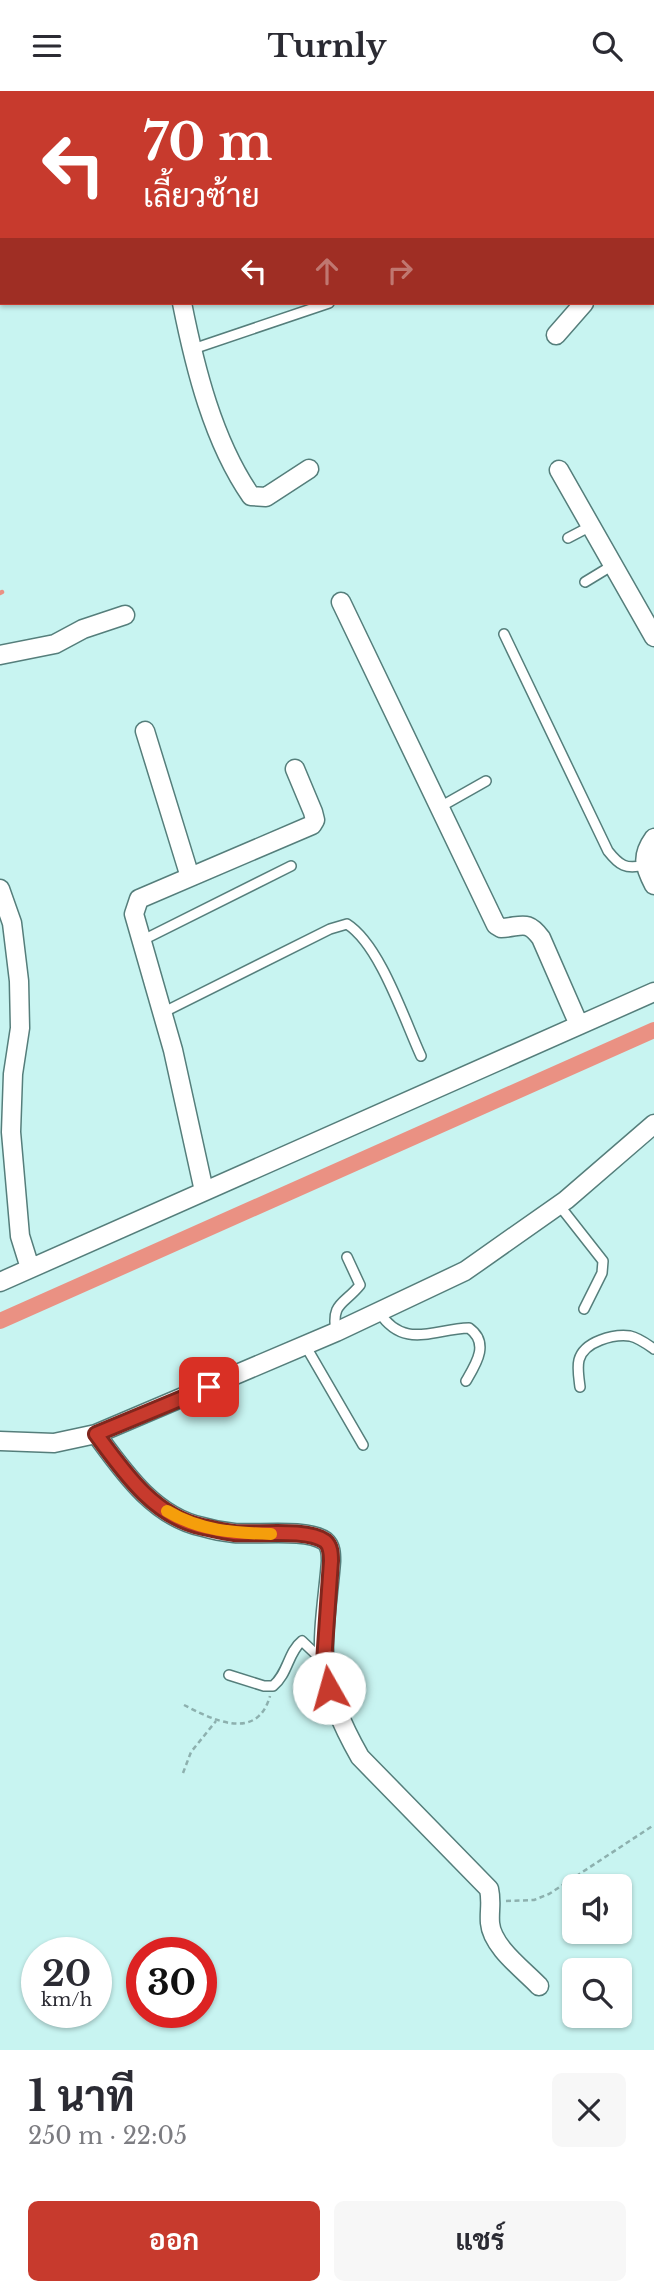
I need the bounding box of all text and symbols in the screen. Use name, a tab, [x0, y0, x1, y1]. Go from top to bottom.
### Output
text: Turnly	[267, 26, 387, 66]
icon: menu	[28, 27, 66, 65]
icon: search	[588, 27, 626, 65]
text: 70 m	[143, 112, 273, 173]
icon: left	[28, 119, 119, 210]
text: เลี้ยวซ้าย	[143, 176, 260, 216]
icon: left	[235, 252, 273, 290]
icon: ahead	[308, 252, 346, 290]
icon: right	[381, 252, 419, 290]
pin	[179, 1357, 239, 1417]
icon: arrive	[190, 1368, 228, 1406]
position arrow	[292, 1651, 366, 1725]
map controls	[562, 1874, 632, 2028]
button: sound	[562, 1874, 632, 1944]
speed limit sign: 30	[126, 1937, 217, 2028]
text: 20	[42, 1952, 91, 1995]
button: search	[562, 1958, 632, 2028]
text: km/h	[41, 1989, 92, 2011]
text: 1 นาที	[28, 2070, 135, 2122]
button: close	[552, 2073, 626, 2147]
text: 250 m · 22:05	[28, 2122, 187, 2150]
button: ออก	[28, 2201, 320, 2281]
button: แชร์	[334, 2201, 626, 2281]

